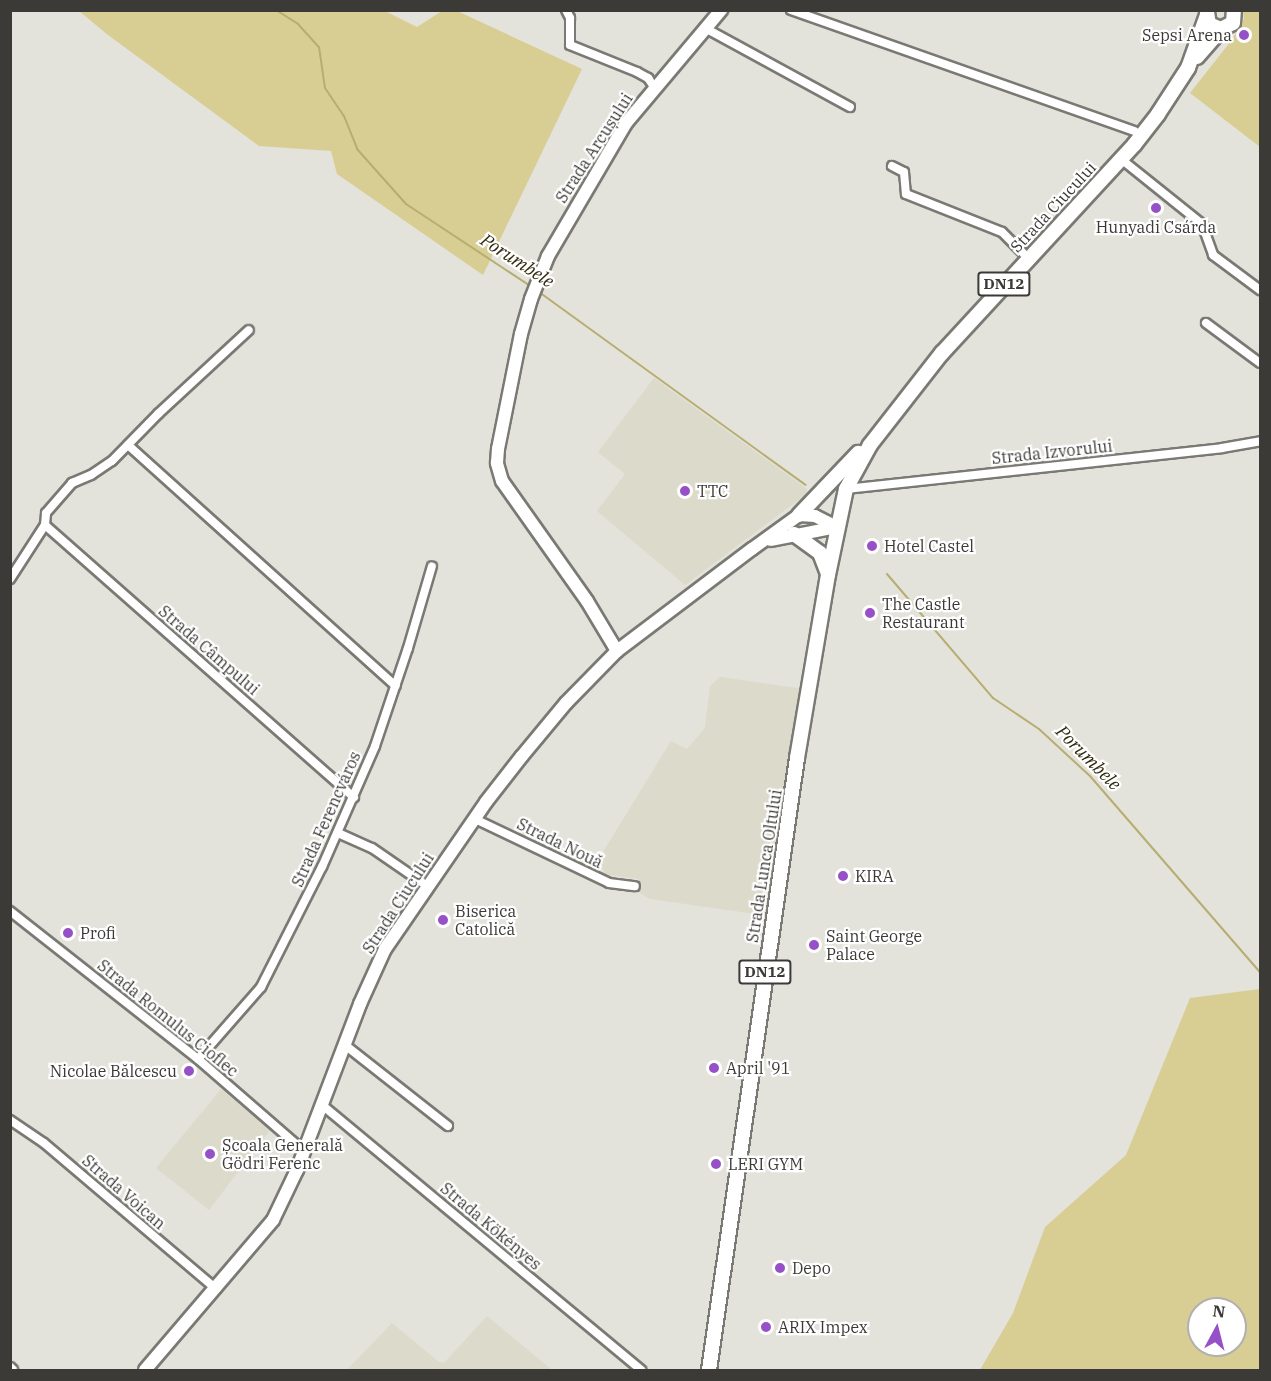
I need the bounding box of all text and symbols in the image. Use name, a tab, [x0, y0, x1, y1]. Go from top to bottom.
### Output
place label: Sepsi Arena	[1142, 25, 1232, 45]
marker: Sepsi Arena	[1237, 28, 1251, 42]
street label: Strada Arcușului	[551, 90, 637, 206]
street label: Strada Ciucului	[1006, 158, 1100, 256]
marker: Hunyadi Csárda	[1149, 201, 1163, 215]
place label: Hunyadi Csárda	[1096, 217, 1216, 237]
water label: Porumbele	[476, 229, 558, 293]
road number: DN12	[977, 272, 1031, 296]
street label: Strada Izvorului	[991, 436, 1113, 468]
place label: TTC	[697, 481, 728, 501]
marker: TTC	[678, 484, 692, 498]
place label: Hotel Castel	[884, 536, 974, 556]
marker: Hotel Castel	[865, 539, 879, 553]
place label: The Castle Restaurant	[882, 594, 965, 632]
street label: Strada Câmpului	[155, 601, 263, 699]
marker: The Castle Restaurant	[863, 606, 877, 620]
water label: Porumbele	[1051, 721, 1125, 795]
street label: Strada Ferencváros	[288, 748, 364, 890]
street label: Strada Lunca Oltului	[742, 788, 786, 944]
street label: Strada Nouă	[514, 814, 606, 872]
street label: Strada Ciucului	[358, 849, 438, 957]
place label: KIRA	[855, 866, 894, 886]
marker: KIRA	[836, 869, 850, 883]
place label: Biserica Catolică	[455, 901, 516, 939]
marker: Biserica Catolică	[436, 913, 450, 927]
place label: Profi	[80, 923, 116, 943]
marker: Profi	[61, 926, 75, 940]
place label: Saint George Palace	[826, 926, 922, 964]
marker: Saint George Palace	[807, 938, 821, 952]
street label: Strada Romulus Cioflec	[94, 955, 242, 1081]
road number: DN12	[738, 960, 792, 984]
place label: April '91	[726, 1058, 790, 1078]
place label: Nicolae Bălcescu	[50, 1061, 177, 1081]
marker: April '91	[707, 1061, 721, 1075]
marker: Nicolae Bălcescu	[182, 1064, 196, 1078]
place label: Școala Generală Gödri Ferenc	[222, 1135, 343, 1173]
marker: Școala Generală Gödri Ferenc	[203, 1147, 217, 1161]
street label: Strada Voican	[78, 1151, 170, 1233]
place label: LERI GYM	[728, 1154, 803, 1174]
marker: LERI GYM	[709, 1157, 723, 1171]
street label: Strada Kökényes	[437, 1178, 545, 1274]
place label: Depo	[792, 1258, 831, 1278]
marker: Depo	[773, 1261, 787, 1275]
north arrow	[1187, 1297, 1247, 1357]
text: N	[1211, 1300, 1226, 1322]
place label: ARIX Impex	[778, 1317, 868, 1337]
marker: ARIX Impex	[759, 1320, 773, 1334]

